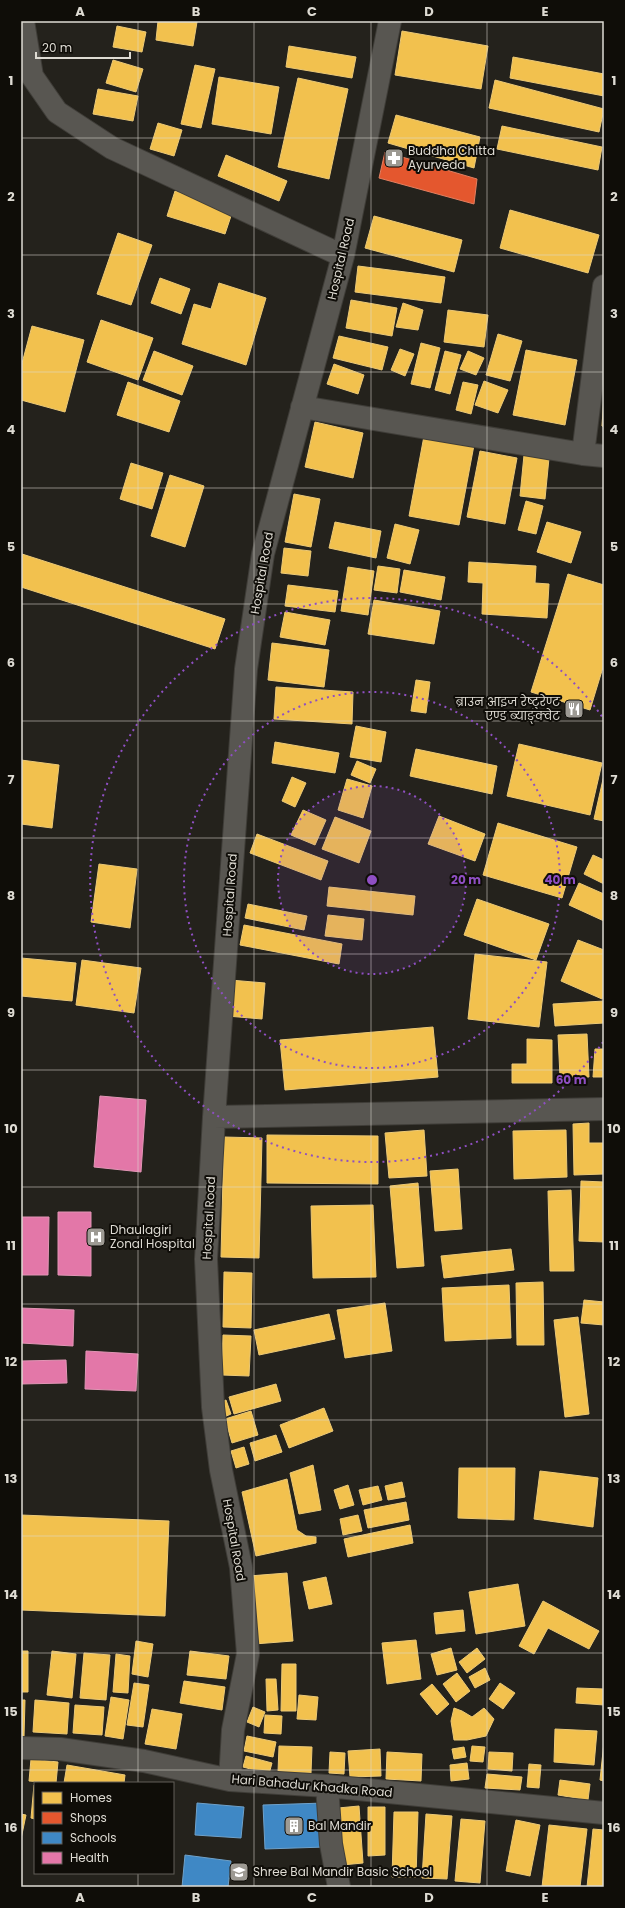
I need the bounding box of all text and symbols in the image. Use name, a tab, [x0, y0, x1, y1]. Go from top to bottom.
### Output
text: A	[75, 2, 85, 21]
text: B	[192, 2, 201, 21]
text: C	[307, 2, 317, 21]
text: D	[424, 2, 434, 21]
text: E	[541, 2, 549, 21]
scale bar	[36, 34, 130, 60]
text: 20 m	[42, 39, 72, 56]
text: 1	[9, 71, 13, 90]
text: 1	[612, 71, 616, 90]
place label: Buddha Chitta Ayurveda	[408, 142, 495, 173]
pharmacy icon: Buddha Chitta Ayurveda	[383, 147, 405, 169]
text: 2	[7, 187, 15, 206]
text: 2	[610, 187, 618, 206]
street label: Hospital Road	[323, 216, 358, 301]
text: 3	[7, 304, 15, 323]
text: 3	[610, 304, 618, 323]
text: 4	[7, 420, 16, 439]
text: 4	[610, 420, 619, 439]
street label: Hospital Road	[246, 530, 277, 615]
text: 5	[7, 537, 15, 556]
text: 5	[610, 537, 618, 556]
text: 6	[7, 653, 15, 672]
text: 6	[610, 653, 618, 672]
place label: ब्राउन आइज रेष्टुरेण्ट एण्ड ब्याङ्क्वेट	[455, 693, 561, 724]
restaurant icon: ब्राउन आइज रेष्टुरेण्ट एण्ड ब्याङ्क्वेट	[563, 698, 585, 720]
text: 7	[8, 770, 15, 789]
text: 7	[611, 770, 618, 789]
street label: Hospital Road	[218, 853, 241, 937]
text: 20 m	[451, 871, 481, 888]
text: 40 m	[544, 871, 576, 888]
centre of rings	[365, 873, 379, 887]
text: 8	[7, 886, 15, 905]
text: 8	[610, 886, 618, 905]
text: 9	[7, 1003, 15, 1022]
text: 9	[610, 1003, 618, 1022]
text: 60 m	[556, 1071, 587, 1088]
text: 10	[4, 1119, 18, 1138]
text: 10	[607, 1119, 621, 1138]
street label: Hospital Road	[198, 1176, 219, 1260]
place label: Dhaulagiri Zonal Hospital	[110, 1221, 195, 1252]
hospital icon: Dhaulagiri Zonal Hospital	[85, 1226, 107, 1248]
text: 11	[6, 1236, 16, 1255]
text: 11	[609, 1236, 619, 1255]
text: 12	[5, 1352, 18, 1371]
text: 12	[608, 1352, 621, 1371]
text: 13	[5, 1469, 18, 1488]
text: 13	[608, 1469, 621, 1488]
street label: Hospital Road	[219, 1497, 250, 1582]
text: 14	[4, 1585, 18, 1604]
text: 14	[607, 1585, 621, 1604]
text: 15	[4, 1702, 18, 1721]
text: 15	[607, 1702, 621, 1721]
street label: Hari Bahadur Khadka Road	[231, 1770, 393, 1801]
legend	[34, 1782, 174, 1874]
text: Homes	[70, 1789, 112, 1806]
text: Shops	[70, 1809, 107, 1826]
building icon: Bal Mandir	[283, 1815, 305, 1837]
place label: Bal Mandir	[308, 1817, 372, 1834]
text: 16	[4, 1818, 18, 1837]
text: 16	[607, 1818, 621, 1837]
text: Schools	[70, 1829, 117, 1846]
text: Health	[70, 1849, 109, 1866]
school or university icon: Shree Bal Mandir Basic School	[228, 1861, 250, 1883]
place label: Shree Bal Mandir Basic School	[253, 1863, 432, 1880]
text: A	[75, 1888, 85, 1907]
text: B	[192, 1888, 201, 1907]
text: C	[307, 1888, 317, 1907]
text: D	[424, 1888, 434, 1907]
text: E	[541, 1888, 549, 1907]

